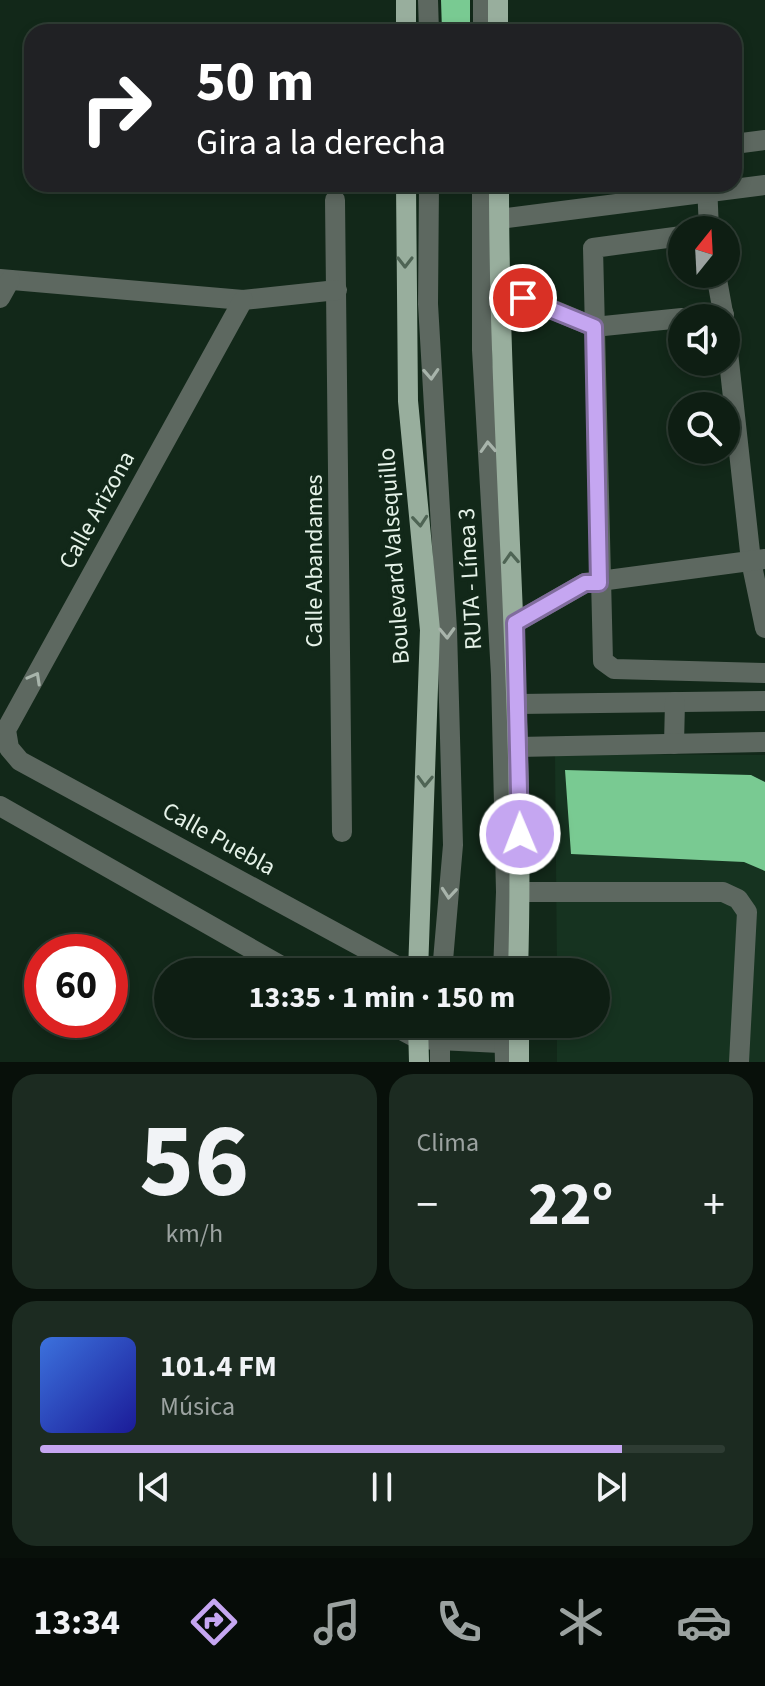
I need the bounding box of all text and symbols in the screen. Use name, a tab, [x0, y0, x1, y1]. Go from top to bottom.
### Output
text: 50 m	[196, 43, 314, 122]
icon: right	[64, 56, 168, 160]
text: Gira a la derecha	[196, 117, 446, 168]
north arrow	[668, 216, 740, 288]
map controls	[668, 216, 740, 464]
one-way arrow	[396, 256, 414, 269]
pin	[489, 264, 557, 332]
icon: arrive	[501, 276, 545, 320]
button: sound	[668, 304, 740, 376]
one-way arrow	[422, 368, 439, 381]
button: search	[668, 392, 740, 464]
one-way arrow	[479, 440, 496, 452]
street label: Calle Arizona	[50, 445, 144, 575]
street label: Boulevard Valsequillo	[369, 447, 419, 665]
street label: Calle Abandames	[297, 474, 332, 648]
street label: RUTA - Línea 3	[449, 507, 491, 651]
one-way arrow	[411, 515, 428, 528]
one-way arrow	[503, 551, 520, 564]
one-way arrow	[438, 627, 455, 640]
one-way arrow	[25, 671, 40, 686]
one-way arrow	[416, 775, 433, 788]
position arrow	[478, 792, 562, 876]
street label: Calle Puebla	[156, 793, 282, 885]
one-way arrow	[441, 887, 458, 900]
speed limit sign: 60	[24, 934, 128, 1038]
text: 13:35 · 1 min · 150 m	[249, 976, 515, 1019]
text: 56	[139, 1089, 249, 1237]
text: Clima	[417, 1124, 479, 1161]
text: 22°	[528, 1163, 613, 1248]
text: −	[417, 1174, 438, 1237]
text: +	[703, 1174, 725, 1237]
text: km/h	[165, 1215, 223, 1252]
text: 101.4 FM	[160, 1345, 277, 1388]
text: Música	[160, 1388, 235, 1425]
icon: previous	[132, 1465, 176, 1509]
icon: pause	[360, 1465, 404, 1509]
icon: next	[589, 1465, 633, 1509]
icon: directions	[186, 1594, 242, 1650]
icon: music	[309, 1594, 365, 1650]
icon: phone	[431, 1594, 487, 1650]
icon: climate	[553, 1594, 609, 1650]
icon: car	[676, 1594, 732, 1650]
text: 13:34	[33, 1597, 120, 1648]

